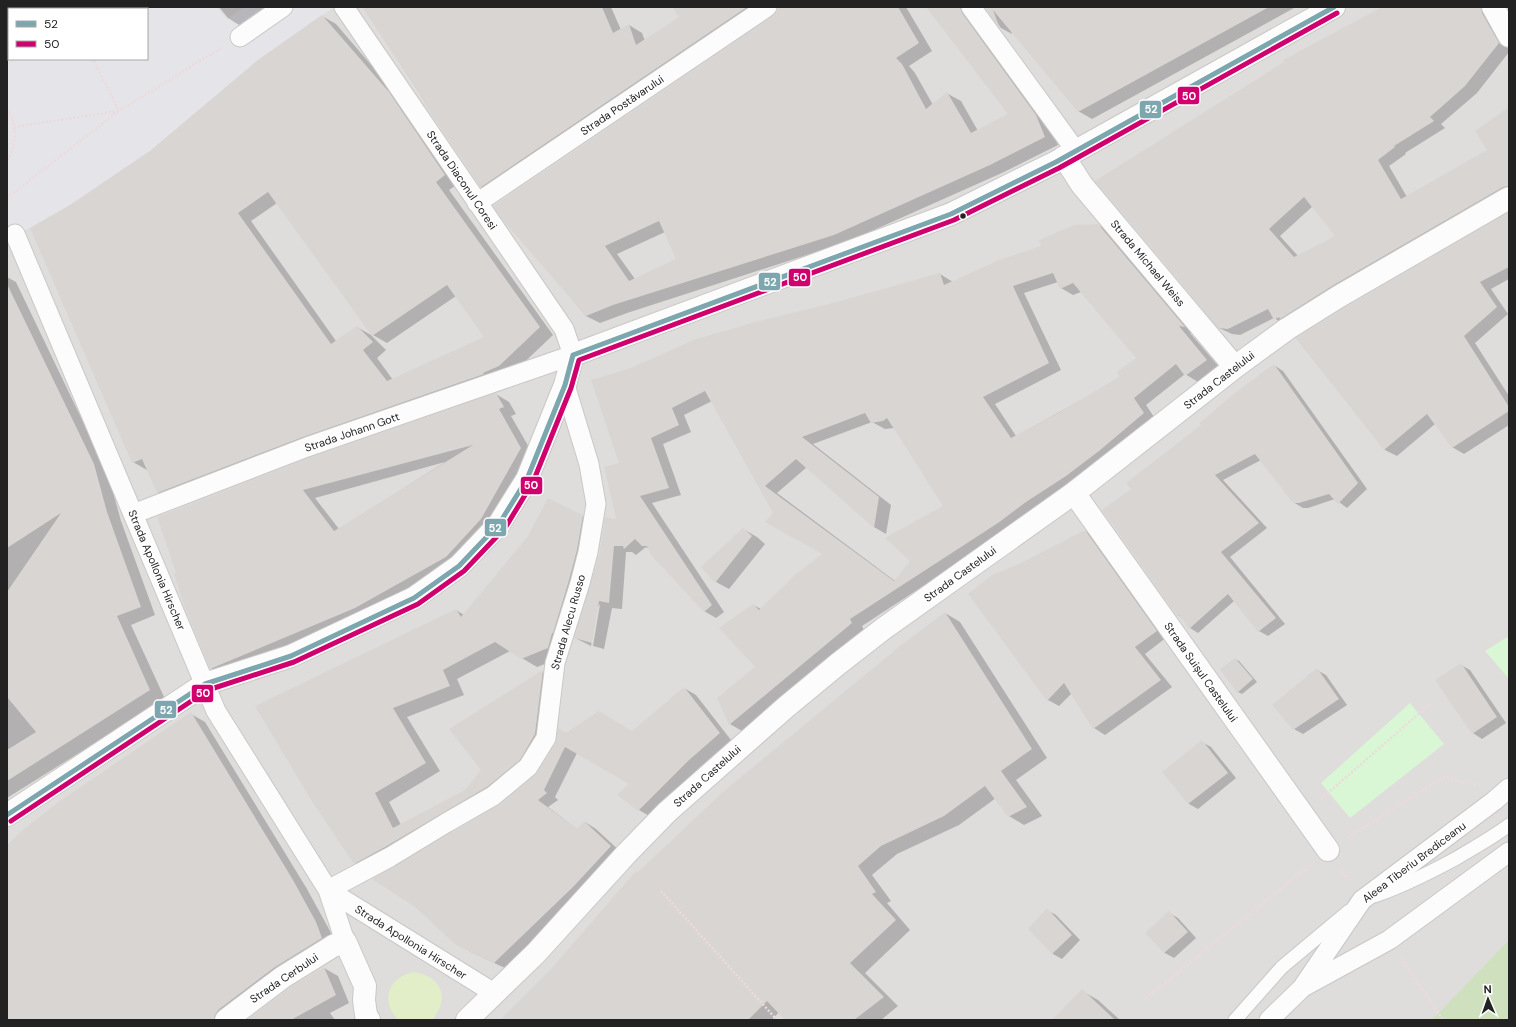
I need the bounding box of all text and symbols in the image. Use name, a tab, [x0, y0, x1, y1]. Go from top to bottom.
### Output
legend	[8, 8, 148, 60]
text: 52	[44, 16, 58, 32]
text: 50	[44, 36, 60, 52]
street label: Strada Postăvarului	[578, 72, 666, 138]
line badge: 50	[1177, 86, 1200, 105]
text: 50	[1182, 89, 1197, 103]
line badge: 52	[1139, 100, 1162, 119]
text: 52	[1144, 102, 1158, 116]
street label: Strada Diaconul Coresi	[424, 128, 500, 232]
unlabelled marker	[958, 211, 968, 221]
street label: Strada Michael Weiss	[1108, 217, 1188, 309]
line badge: 50	[788, 268, 811, 287]
text: 50	[793, 270, 808, 284]
line badge: 52	[758, 272, 781, 291]
text: 52	[763, 275, 777, 289]
street label: Strada Castelului	[1181, 348, 1257, 412]
street label: Strada Johann Gott	[303, 409, 401, 455]
line badge: 50	[520, 476, 543, 495]
text: 50	[524, 478, 539, 492]
street label: Strada Apollonia Hirscher	[125, 508, 189, 632]
line badge: 52	[484, 518, 507, 537]
text: 52	[488, 521, 502, 535]
street label: Strada Castelului	[921, 543, 999, 605]
street label: Strada Alecu Russo	[548, 573, 588, 671]
street label: Strada Suișul Castelului	[1161, 619, 1241, 725]
line badge: 50	[191, 684, 214, 703]
text: 50	[196, 686, 211, 700]
line badge: 52	[154, 700, 177, 719]
text: 52	[159, 703, 173, 717]
street label: Strada Castelului	[670, 742, 744, 810]
street label: Aleea Tiberiu Brediceanu	[1359, 818, 1469, 906]
street label: Strada Apollonia Hirscher	[352, 902, 470, 982]
street label: Strada Cerbului	[247, 950, 321, 1006]
north arrow	[1468, 979, 1508, 1019]
text: N	[1483, 982, 1492, 996]

